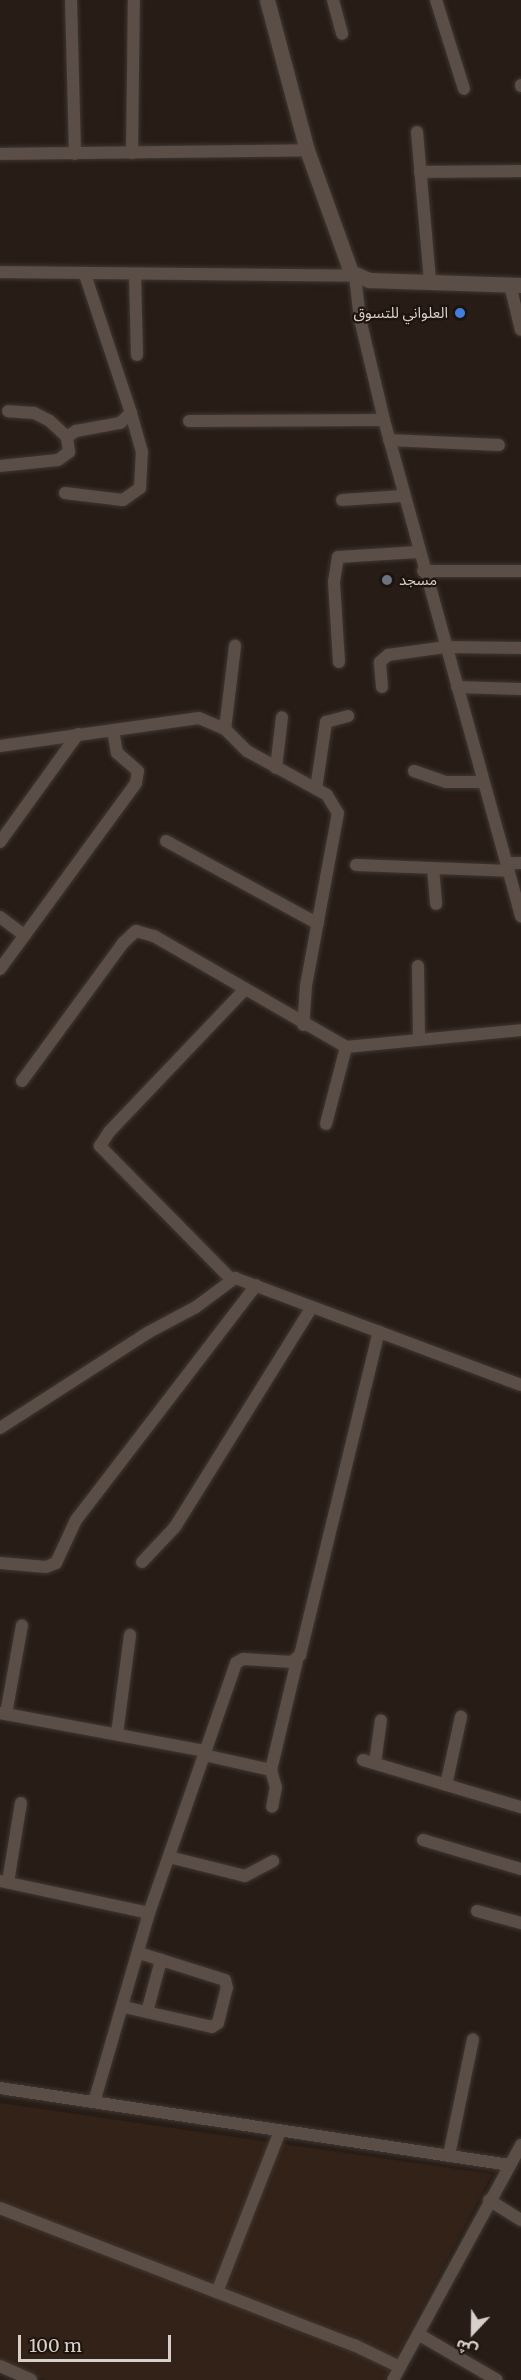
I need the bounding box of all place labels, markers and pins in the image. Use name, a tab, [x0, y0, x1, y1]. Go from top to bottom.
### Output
place label: العلواني للتسوق	[354, 304, 448, 322]
marker: العلواني للتسوق	[453, 306, 467, 320]
place label: مسجد	[399, 571, 437, 589]
marker: مسجد	[380, 573, 394, 587]

